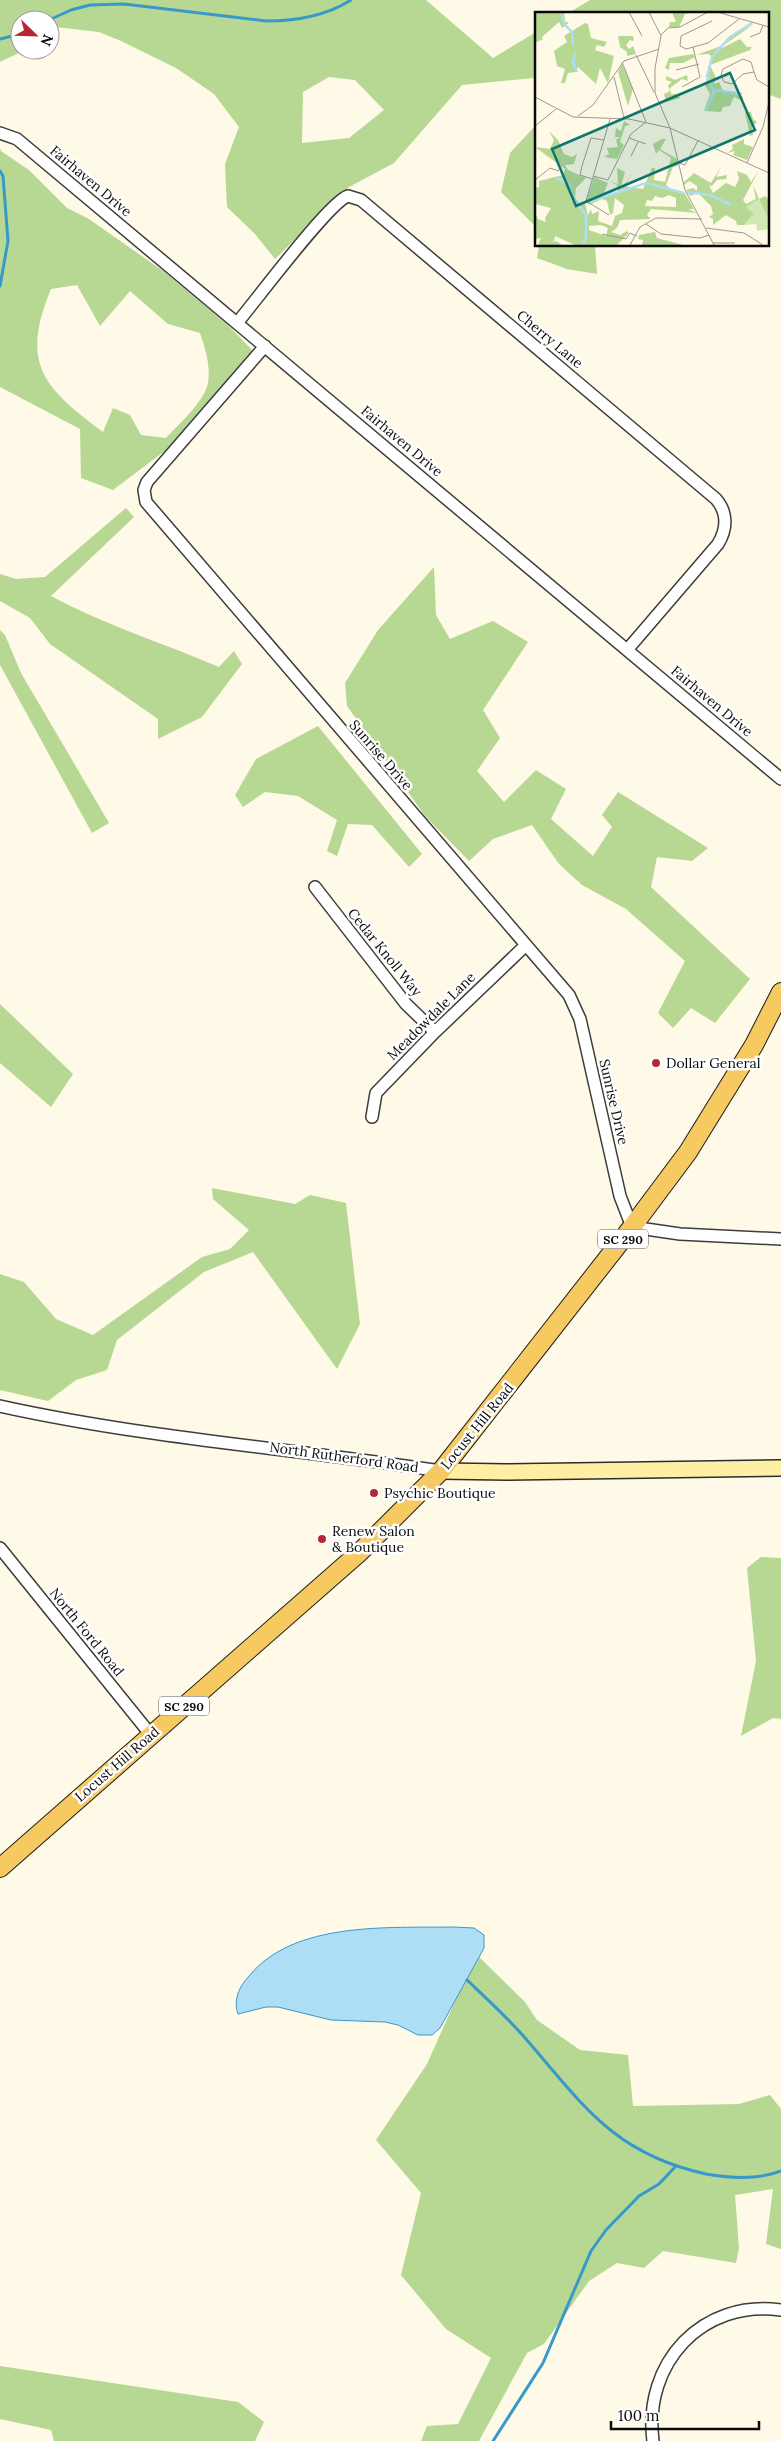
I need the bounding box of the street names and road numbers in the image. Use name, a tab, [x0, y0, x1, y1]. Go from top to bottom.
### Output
street label: Fairhaven Drive	[46, 141, 136, 221]
street label: Cherry Lane	[513, 306, 587, 372]
street label: Fairhaven Drive	[357, 401, 447, 481]
street label: Fairhaven Drive	[667, 661, 757, 741]
street label: Sunrise Drive	[346, 716, 417, 794]
street label: Cedar Knoll Way	[344, 904, 426, 1000]
street label: Meadowdale Lane	[383, 968, 479, 1064]
street label: Sunrise Drive	[595, 1057, 633, 1147]
road number: SC 290	[598, 1230, 648, 1248]
street label: Locust Hill Road	[437, 1379, 517, 1473]
street label: North Rutherford Road	[268, 1438, 420, 1476]
street label: North Ford Road	[46, 1584, 128, 1680]
road number: SC 290	[159, 1696, 209, 1715]
street label: Locust Hill Road	[71, 1722, 163, 1806]

